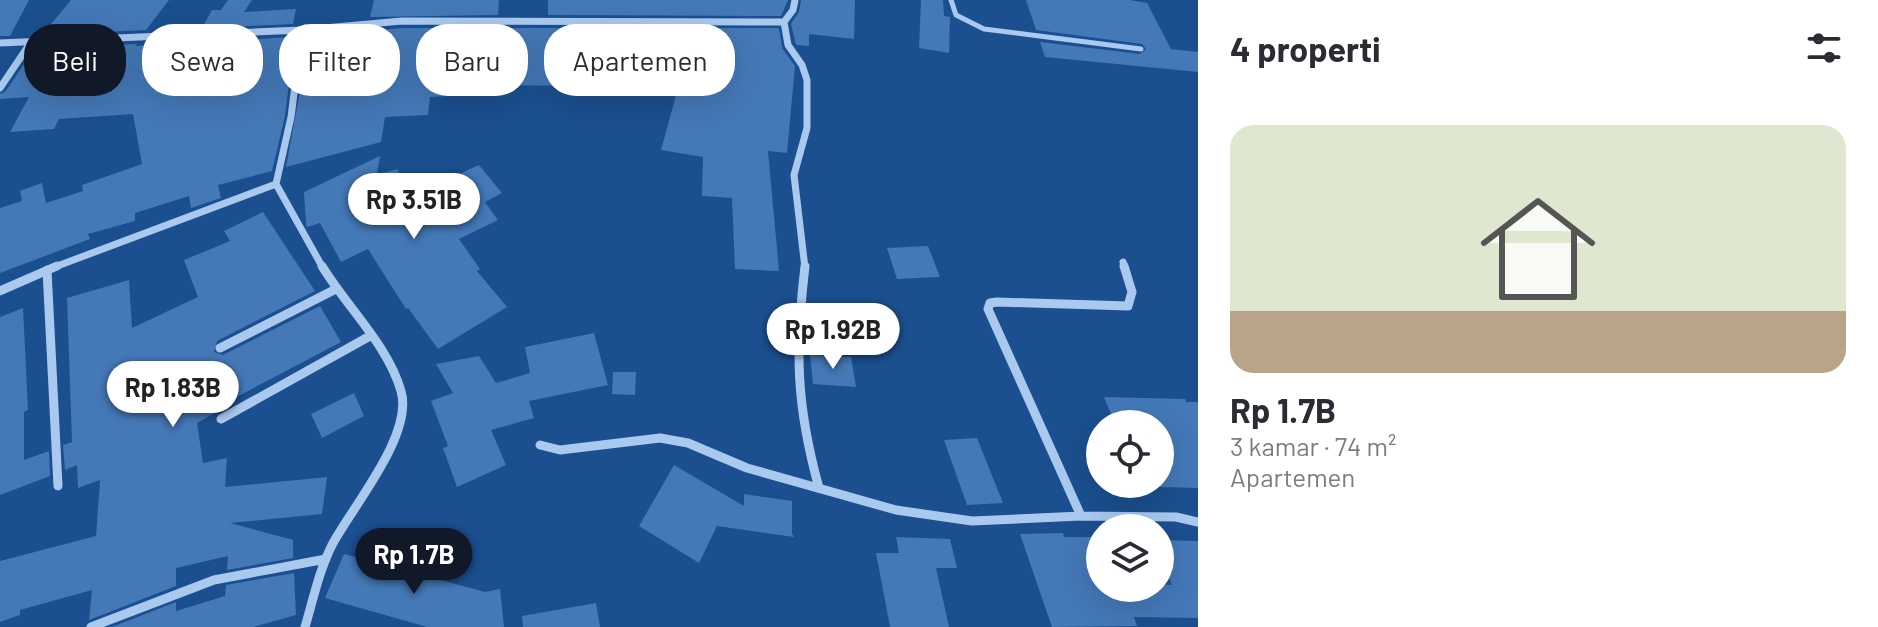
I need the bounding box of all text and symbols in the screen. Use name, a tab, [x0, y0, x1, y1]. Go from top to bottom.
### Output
chip: Beli	[24, 24, 126, 96]
chip: Sewa	[142, 24, 263, 96]
chip: Filter	[279, 24, 400, 96]
chip: Baru	[416, 24, 528, 96]
chip: Apartemen	[544, 24, 735, 96]
icon: filters	[1802, 26, 1846, 70]
text: 4 properti	[1230, 28, 1381, 69]
pin: Rp 3.51B	[331, 173, 497, 241]
icon: home	[1466, 177, 1610, 321]
text: Rp 3.51B	[366, 183, 462, 214]
pin: Rp 1.92B	[750, 303, 916, 371]
text: Rp 1.92B	[785, 313, 881, 344]
pin: Rp 1.83B	[90, 361, 256, 429]
text: Rp 1.83B	[125, 371, 221, 402]
text: Rp 1.7B	[1230, 389, 1336, 430]
map controls	[1086, 410, 1174, 602]
button: locate	[1086, 410, 1174, 498]
text: 3 kamar · 74 m²	[1230, 430, 1397, 461]
text: Apartemen	[1230, 461, 1355, 492]
button: layers	[1086, 514, 1174, 602]
pin: Rp 1.7B	[340, 528, 488, 596]
text: Rp 1.7B	[373, 538, 455, 569]

